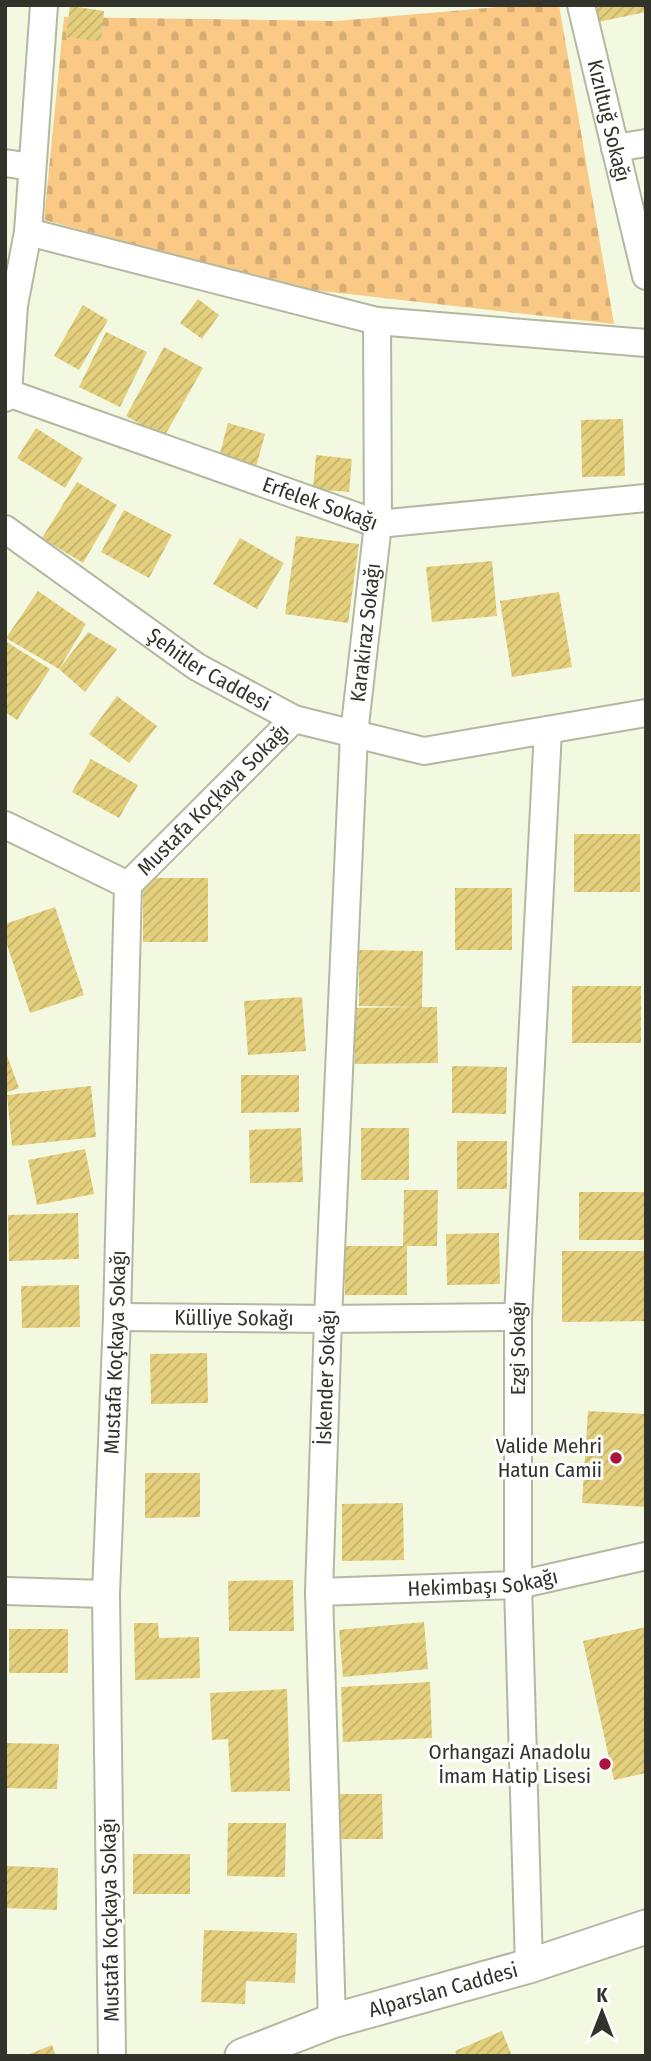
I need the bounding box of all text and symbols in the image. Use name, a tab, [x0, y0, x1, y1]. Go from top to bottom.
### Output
street label: Kızıltuğ Sokağı	[582, 57, 636, 184]
street label: Erfelek Sokağı	[259, 471, 381, 536]
street label: Karakiraz Sokağı	[345, 562, 386, 703]
street label: Şehitler Caddesi	[142, 622, 275, 717]
street label: Mustafa Koçkaya Sokağı	[132, 718, 295, 881]
street label: Mustafa Koçkaya Sokağı	[99, 1250, 132, 1455]
street label: Ezgi Sokağı	[505, 1300, 532, 1395]
street label: Külliye Sokağı	[174, 1305, 294, 1332]
street label: İskender Sokağı	[311, 1309, 341, 1446]
place label: Valide Mehri Hatun Camii	[496, 1433, 602, 1483]
marker: Valide Mehri Hatun Camii	[608, 1450, 624, 1466]
street label: Hekimbaşı Sokağı	[407, 1563, 560, 1602]
place label: Orhangazi Anadolu İmam Hatip Lisesi	[429, 1739, 591, 1789]
marker: Orhangazi Anadolu İmam Hatip Lisesi	[597, 1756, 613, 1772]
street label: Mustafa Koçkaya Sokağı	[95, 1818, 125, 2022]
street label: Alparslan Caddesi	[366, 1957, 521, 2023]
north arrow	[567, 1977, 637, 2047]
text: K	[596, 1984, 608, 2007]

